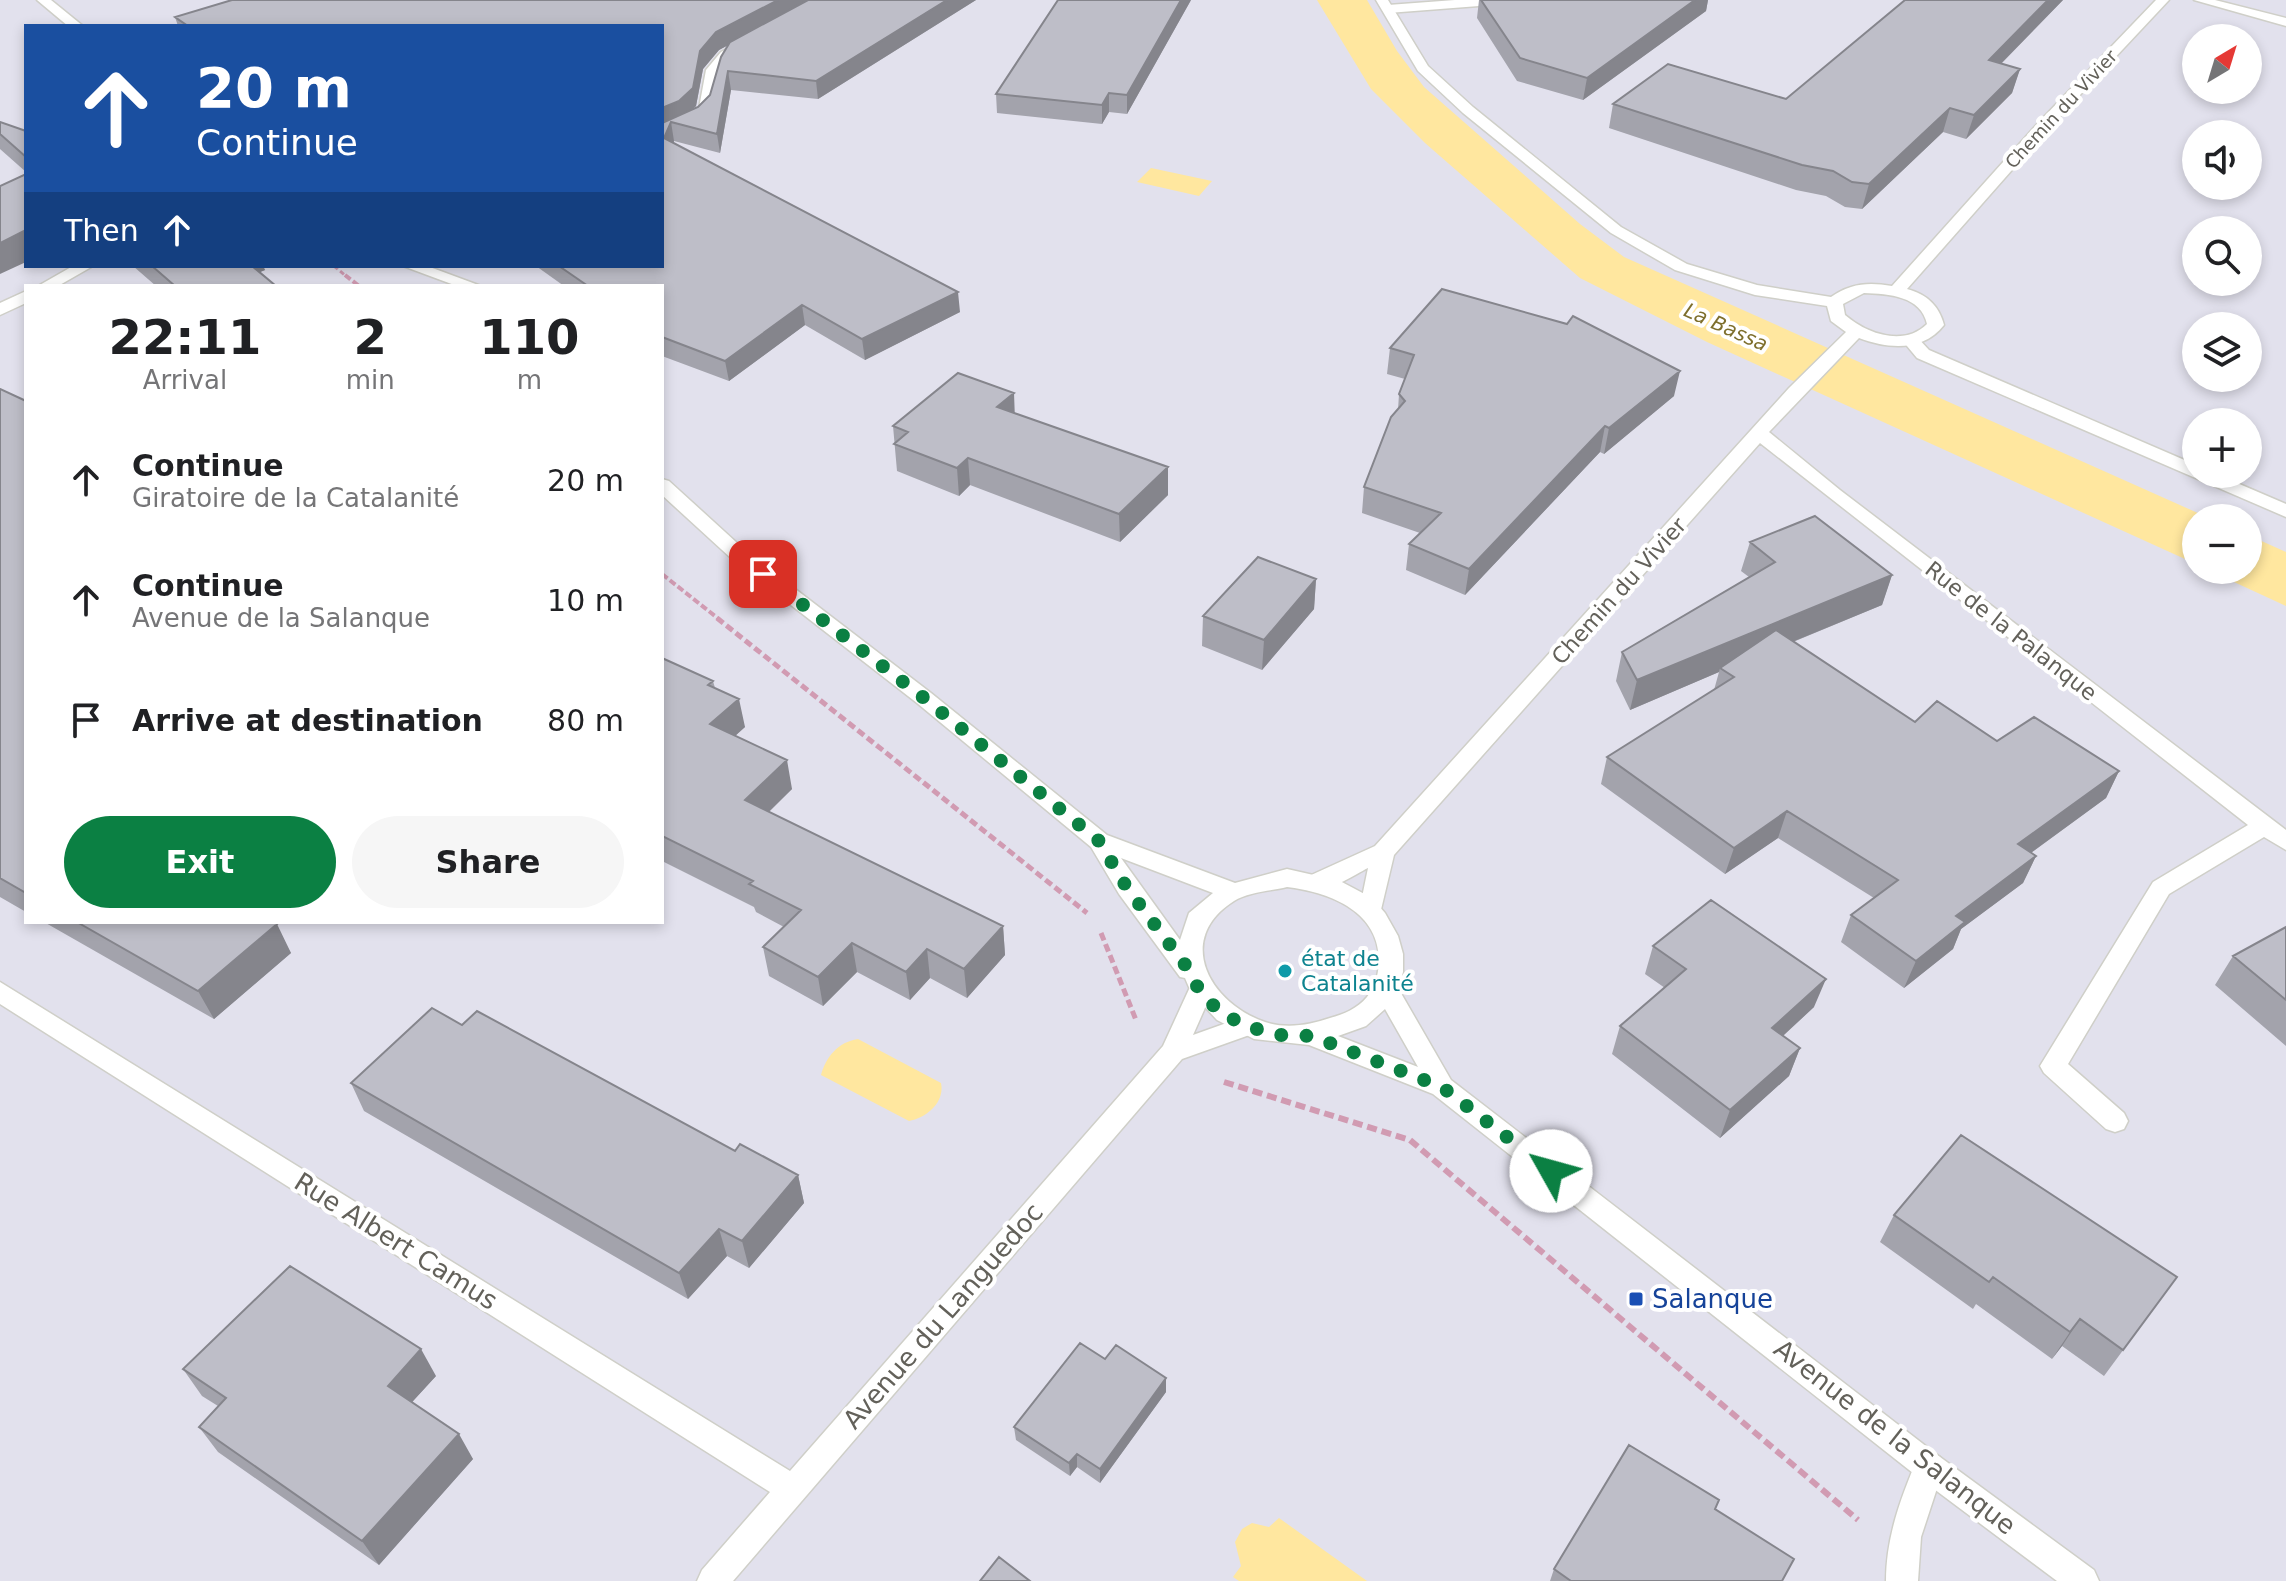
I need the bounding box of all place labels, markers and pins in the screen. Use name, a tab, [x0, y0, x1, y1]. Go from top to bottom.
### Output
pin	[729, 540, 797, 608]
place label: état de Catalanité	[1301, 946, 1414, 996]
marker: état de Catalanité	[1276, 962, 1294, 980]
place label: Salanque	[1652, 1284, 1773, 1314]
marker: Salanque	[1627, 1290, 1645, 1308]

